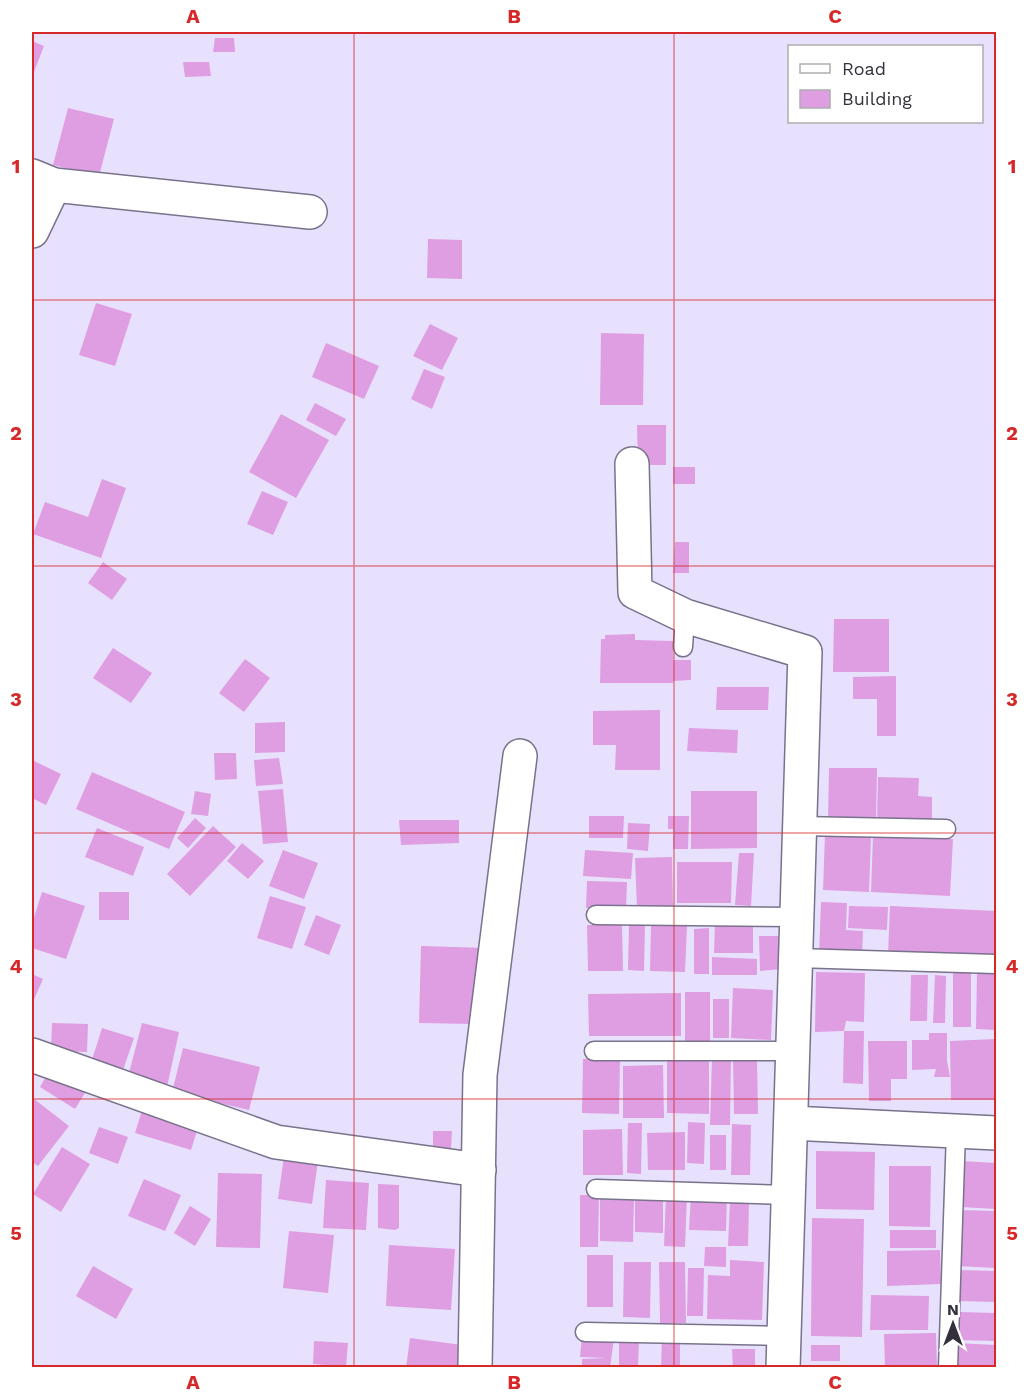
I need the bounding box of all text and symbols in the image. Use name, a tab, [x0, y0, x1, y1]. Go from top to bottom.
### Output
text: A	[186, 4, 200, 28]
text: B	[507, 4, 521, 28]
text: C	[828, 4, 842, 28]
legend	[788, 45, 983, 123]
text: Road	[842, 58, 886, 79]
text: Building	[842, 88, 912, 109]
text: 1	[12, 154, 20, 178]
text: 1	[1008, 154, 1016, 178]
text: 2	[10, 421, 22, 445]
text: 2	[1006, 421, 1018, 445]
text: 3	[10, 687, 22, 711]
text: 3	[1006, 687, 1018, 711]
text: 4	[10, 954, 23, 978]
text: 4	[1006, 954, 1019, 978]
text: 5	[10, 1221, 22, 1245]
text: 5	[1006, 1221, 1018, 1245]
north arrow	[923, 1294, 983, 1354]
text: N	[947, 1300, 959, 1319]
text: A	[186, 1370, 200, 1394]
text: B	[507, 1370, 521, 1394]
text: C	[828, 1370, 842, 1394]

